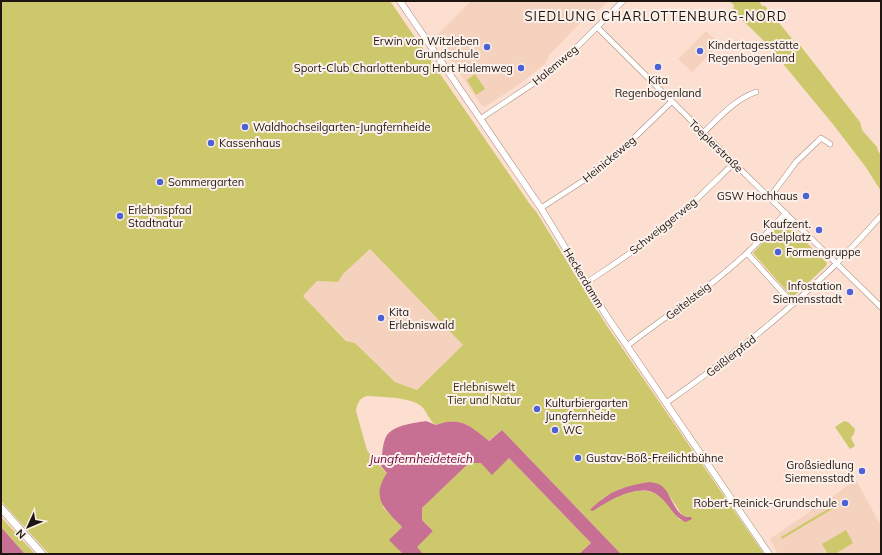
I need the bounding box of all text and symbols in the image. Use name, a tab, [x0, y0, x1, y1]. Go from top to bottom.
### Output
district label: SIEDLUNG CHARLOTTENBURG-NORD	[524, 8, 788, 24]
place label: Erwin von Witzleben Grundschule	[373, 34, 479, 61]
place label: Kindertagesstätte Regenbogenland	[708, 38, 799, 65]
marker: Erwin von Witzleben Grundschule	[482, 42, 492, 52]
street label: Halemweg	[529, 42, 581, 88]
marker: Kindertagesstätte Regenbogenland	[695, 46, 705, 56]
place label: Sport-Club Charlottenburg Hort Halemweg	[294, 61, 513, 75]
marker: Kita Regenbogenland	[653, 62, 663, 72]
marker: Sport-Club Charlottenburg Hort Halemweg	[516, 63, 526, 73]
place label: Kita Regenbogenland	[615, 73, 701, 100]
street label: Toeplerstraße	[686, 117, 746, 175]
place label: Waldhochseilgarten-Jungfernheide	[253, 120, 431, 134]
marker: Waldhochseilgarten-Jungfernheide	[240, 122, 250, 132]
street label: Heinickeweg	[580, 133, 638, 185]
place label: Kassenhaus	[219, 136, 281, 150]
marker: Kassenhaus	[206, 138, 216, 148]
place label: Sommergarten	[168, 175, 244, 189]
marker: Sommergarten	[155, 177, 165, 187]
place label: GSW Hochhaus	[717, 189, 798, 203]
marker: GSW Hochhaus	[801, 191, 811, 201]
street label: Schweiggerweg	[627, 195, 699, 257]
place label: Erlebnispfad Stadtnatur	[128, 203, 192, 230]
marker: Erlebnispfad Stadtnatur	[115, 211, 125, 221]
place label: Kaufzent. Goebelplatz	[750, 217, 811, 244]
marker: Kaufzent. Goebelplatz	[814, 225, 824, 235]
street label: Heckerdamm	[561, 245, 607, 311]
place label: Formengruppe	[786, 245, 861, 259]
marker: Formengruppe	[773, 247, 783, 257]
street label: Geitelsteig	[663, 279, 713, 323]
place label: Infostation Siemensstadt	[773, 279, 842, 306]
marker: Infostation Siemensstadt	[845, 287, 855, 297]
place label: Kita Erlebniswald	[389, 305, 454, 332]
marker: Kita Erlebniswald	[376, 313, 386, 323]
street label: Geißlerpfad	[703, 332, 759, 380]
park label: Erlebniswelt Tier und Natur	[447, 380, 521, 407]
place label: Kulturbiergarten Jungfernheide	[545, 396, 628, 423]
marker: Kulturbiergarten Jungfernheide	[532, 404, 542, 414]
place label: WC	[563, 423, 583, 437]
marker: WC	[550, 425, 560, 435]
water label: Jungfernheideteich	[368, 451, 473, 466]
place label: Gustav-Böß-Freilichtbühne	[586, 451, 723, 465]
marker: Gustav-Böß-Freilichtbühne	[573, 453, 583, 463]
place label: Großsiedlung Siemensstadt	[785, 458, 854, 485]
marker: Großsiedlung Siemensstadt	[857, 466, 867, 476]
place label: Robert-Reinick-Grundschule	[694, 496, 837, 510]
marker: Robert-Reinick-Grundschule	[840, 498, 850, 508]
north arrow	[8, 507, 48, 547]
text: N	[13, 526, 29, 542]

